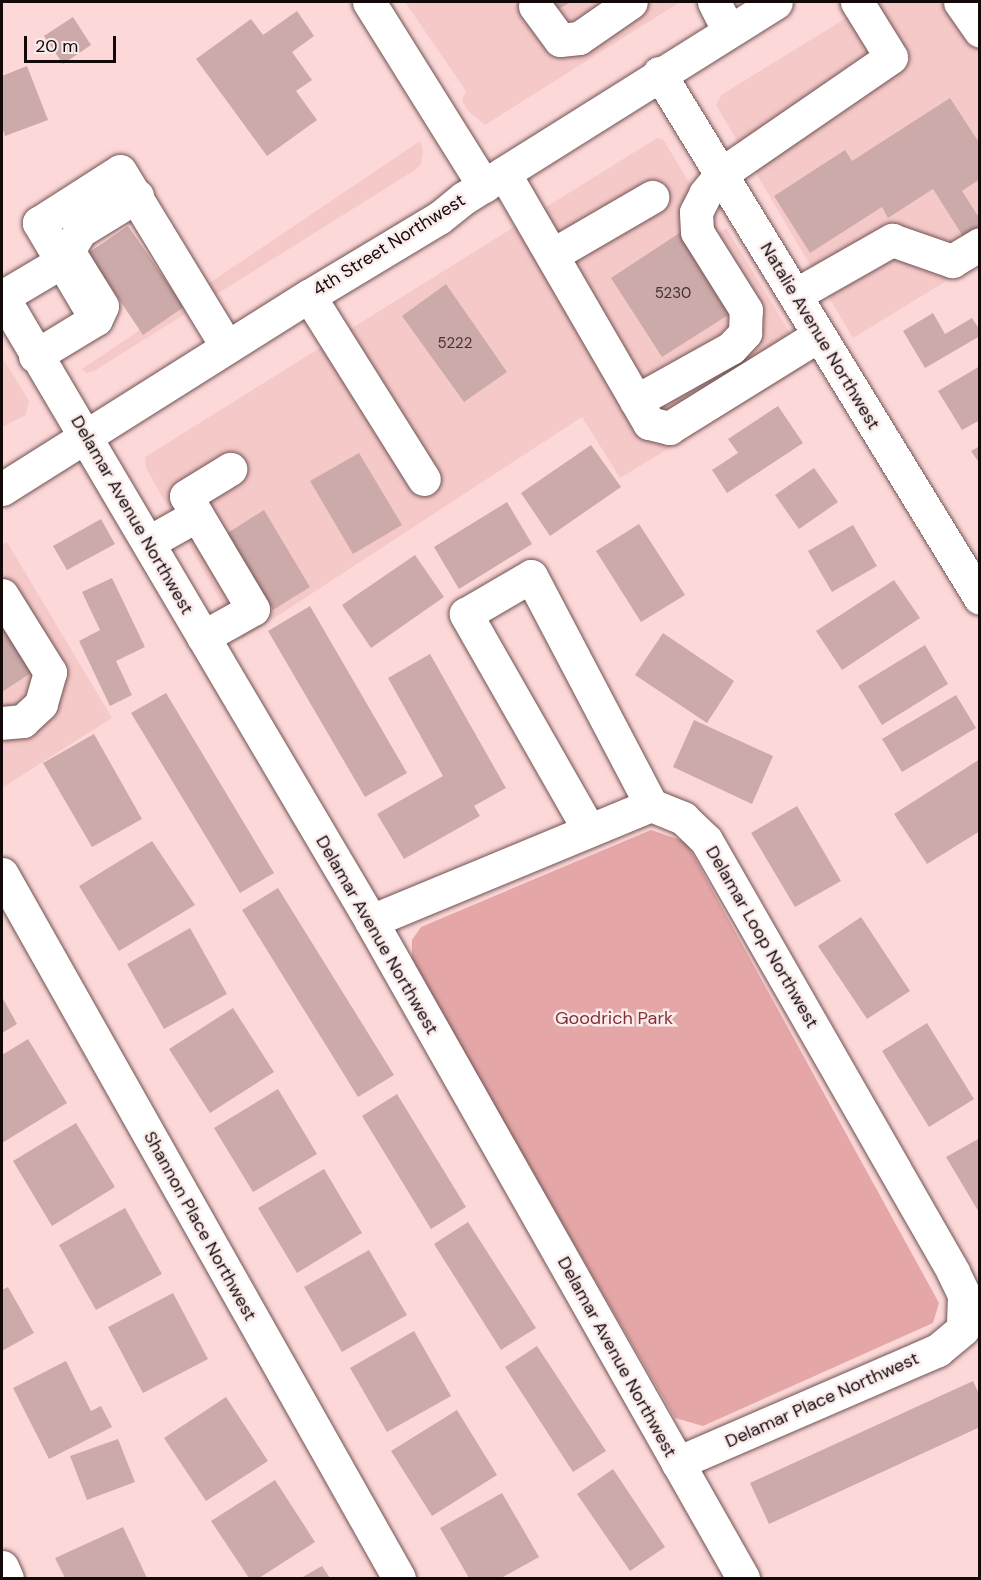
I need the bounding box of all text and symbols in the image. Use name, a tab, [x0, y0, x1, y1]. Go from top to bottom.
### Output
scale bar	[27, 24, 118, 62]
text: 20 m	[35, 34, 78, 58]
street label: 4th Street Northwest	[309, 189, 469, 301]
street label: Natalie Avenue Northwest	[755, 238, 885, 434]
house number: 5230	[655, 285, 691, 303]
house number: 5222	[438, 335, 472, 353]
street label: Delamar Avenue Northwest	[66, 412, 198, 618]
street label: Delamar Avenue Northwest	[311, 832, 443, 1038]
street label: Delamar Loop Northwest	[701, 842, 823, 1032]
park label: Goodrich Park	[555, 1007, 673, 1029]
street label: Shannon Place Northwest	[139, 1128, 261, 1324]
street label: Delamar Avenue Northwest	[553, 1253, 681, 1461]
street label: Delamar Place Northwest	[722, 1347, 922, 1453]

